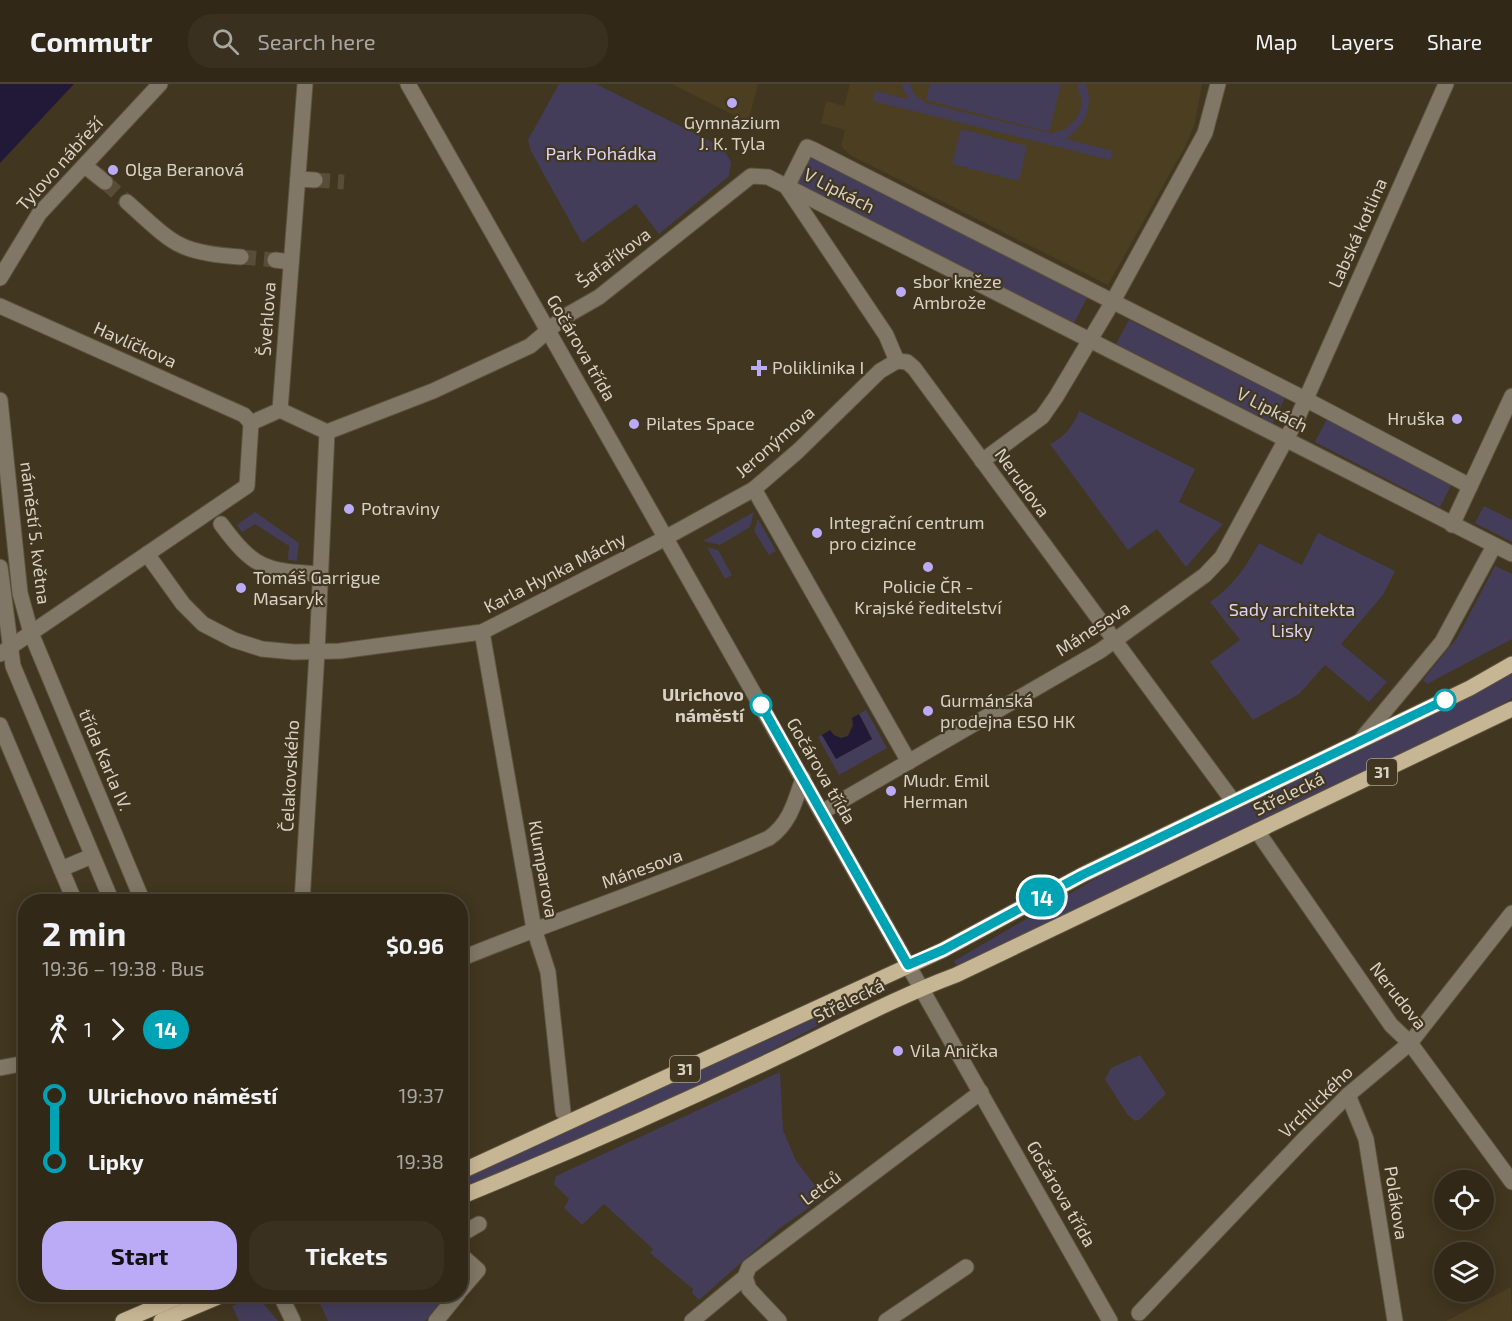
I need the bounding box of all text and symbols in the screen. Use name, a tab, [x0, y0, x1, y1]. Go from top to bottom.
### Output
search box	[188, 14, 608, 68]
text: Commutr	[30, 24, 152, 58]
icon: search	[209, 25, 242, 58]
text: Search here	[257, 28, 376, 54]
text: Map	[1255, 29, 1297, 54]
text: Layers	[1330, 29, 1394, 54]
text: Share	[1427, 29, 1482, 54]
marker: Gymnázium J. K. Tyla	[725, 96, 739, 110]
street label: Tylovo nábřeží	[11, 111, 107, 215]
place label: Gymnázium J. K. Tyla	[684, 111, 780, 154]
park label: Park Pohádka	[545, 142, 657, 164]
place label: Olga Beranová	[125, 158, 244, 180]
marker: Olga Beranová	[106, 163, 120, 177]
street label: V Lipkách	[800, 163, 879, 217]
street label: Labská kotlina	[1323, 174, 1391, 291]
street label: Šafaříkova	[572, 222, 655, 292]
place label: sbor kněze Ambrože	[913, 270, 1002, 313]
street label: Švehlova	[252, 281, 280, 357]
marker: sbor kněze Ambrože	[894, 285, 908, 299]
street label: Gočárova třída	[543, 290, 621, 405]
street label: Havlíčkova	[91, 316, 180, 372]
place label: Poliklinika I	[772, 356, 864, 378]
marker: Poliklinika I	[750, 359, 768, 377]
street label: V Lipkách	[1233, 382, 1312, 436]
street label: Jeronýmova	[730, 401, 819, 482]
place label: Hruška	[1387, 407, 1445, 429]
place label: Pilates Space	[646, 412, 755, 434]
marker: Hruška	[1450, 412, 1464, 426]
marker: Pilates Space	[627, 417, 641, 431]
street label: Nerudova	[991, 444, 1055, 521]
street label: náměstí 5. května	[16, 460, 56, 605]
place label: Potraviny	[361, 497, 440, 519]
marker: Potraviny	[342, 502, 356, 516]
place label: Integrační centrum pro cizince	[829, 511, 984, 554]
marker: Integrační centrum pro cizince	[810, 526, 824, 540]
street label: Karla Hynka Máchy	[480, 527, 630, 617]
marker: Policie ČR - Krajské ředitelství	[921, 560, 935, 574]
place label: Tomáš Garrigue Masaryk	[253, 566, 381, 609]
place label: Policie ČR - Krajské ředitelství	[854, 575, 1002, 618]
marker: Tomáš Garrigue Masaryk	[234, 581, 248, 595]
street label: Mánesova	[1051, 596, 1134, 660]
park label: Sady architekta Lisky	[1229, 598, 1355, 641]
place label: Ulrichovo náměstí	[662, 683, 745, 726]
place label: Gurmánská prodejna ESO HK	[940, 689, 1076, 732]
unlabelled marker	[1434, 689, 1456, 711]
marker: Ulrichovo náměstí	[750, 694, 772, 716]
marker: Gurmánská prodejna ESO HK	[921, 704, 935, 718]
street label: třída Karla IV.	[75, 705, 137, 814]
street label: Gočárova třída	[783, 713, 861, 828]
street label: Čelakovského	[275, 719, 303, 832]
road number: 31	[1367, 759, 1397, 785]
street label: Střelecká	[1249, 766, 1328, 820]
place label: Mudr. Emil Herman	[903, 769, 990, 812]
marker: Mudr. Emil Herman	[884, 784, 898, 798]
street label: Klumparova	[525, 818, 563, 919]
street label: Mánesova	[598, 843, 685, 893]
line badge: 14	[1015, 878, 1069, 916]
text: 14	[1031, 885, 1053, 910]
text: 2 min	[42, 913, 126, 953]
text: $0.96	[386, 932, 444, 958]
text: 19:36 – 19:38 · Bus	[42, 956, 204, 980]
street label: Nerudova	[1366, 957, 1432, 1034]
street label: Střelecká	[809, 973, 888, 1027]
icon: walk	[42, 1013, 75, 1046]
icon: forward	[101, 1013, 134, 1046]
text: 1	[84, 1017, 92, 1041]
text: 14	[155, 1017, 177, 1042]
place label: Vila Anička	[910, 1039, 998, 1061]
marker: Vila Anička	[891, 1044, 905, 1058]
road number: 31	[670, 1056, 700, 1082]
street label: Vrchlického	[1274, 1061, 1357, 1142]
text: Ulrichovo náměstí	[88, 1082, 277, 1108]
text: 19:37	[399, 1083, 444, 1107]
street label: Gočárova třída	[1023, 1136, 1101, 1251]
text: Lipky	[88, 1148, 144, 1174]
text: 19:38	[397, 1149, 444, 1173]
street label: Polákova	[1380, 1164, 1414, 1241]
street label: Letců	[796, 1165, 845, 1209]
map controls	[1434, 1170, 1494, 1302]
button: locate	[1434, 1170, 1494, 1230]
button: Start	[42, 1221, 237, 1290]
button: Tickets	[249, 1221, 444, 1290]
button: layers	[1434, 1242, 1494, 1302]

